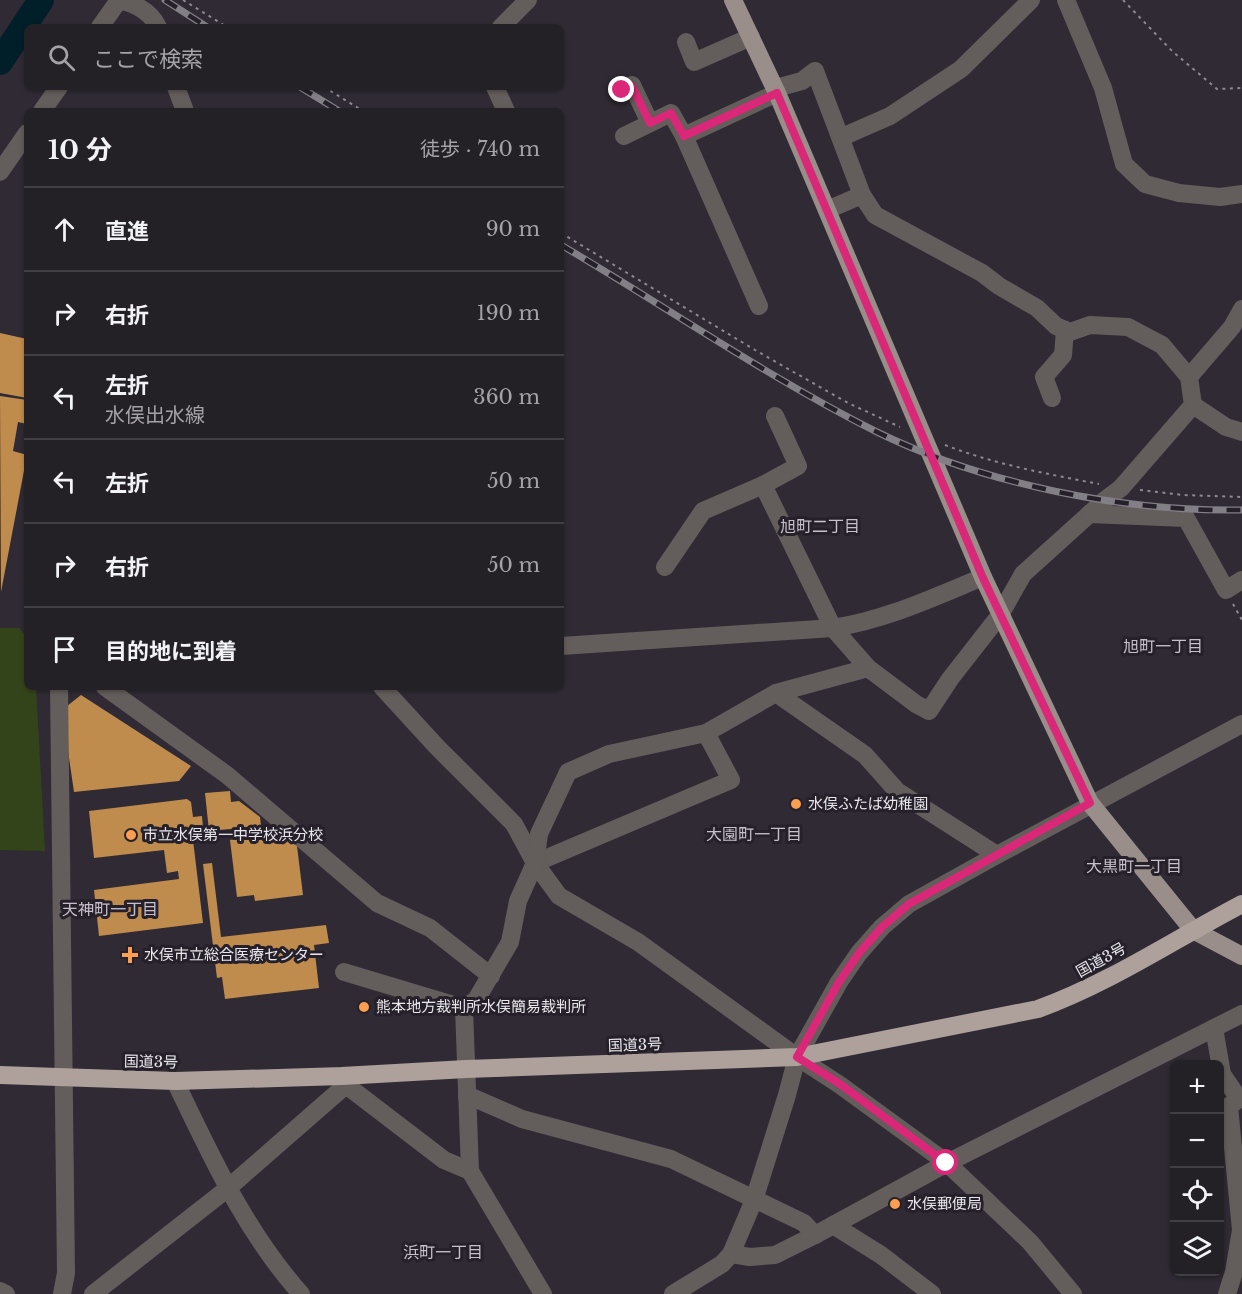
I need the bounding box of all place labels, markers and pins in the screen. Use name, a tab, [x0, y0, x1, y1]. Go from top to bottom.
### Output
place label: 水俣ふたば幼稚園	[808, 794, 928, 813]
marker: 水俣ふたば幼稚園	[789, 797, 803, 811]
place label: 市立水俣第一中学校浜分校	[143, 825, 323, 844]
marker: 市立水俣第一中学校浜分校	[124, 828, 138, 842]
place label: 水俣市立総合医療センター	[144, 945, 324, 964]
marker: 水俣市立総合医療センター	[121, 946, 139, 964]
place label: 熊本地方裁判所水俣簡易裁判所	[376, 997, 586, 1016]
marker: 熊本地方裁判所水俣簡易裁判所	[357, 1000, 371, 1014]
place label: 水俣郵便局	[907, 1194, 982, 1213]
marker: 水俣郵便局	[888, 1197, 902, 1211]

